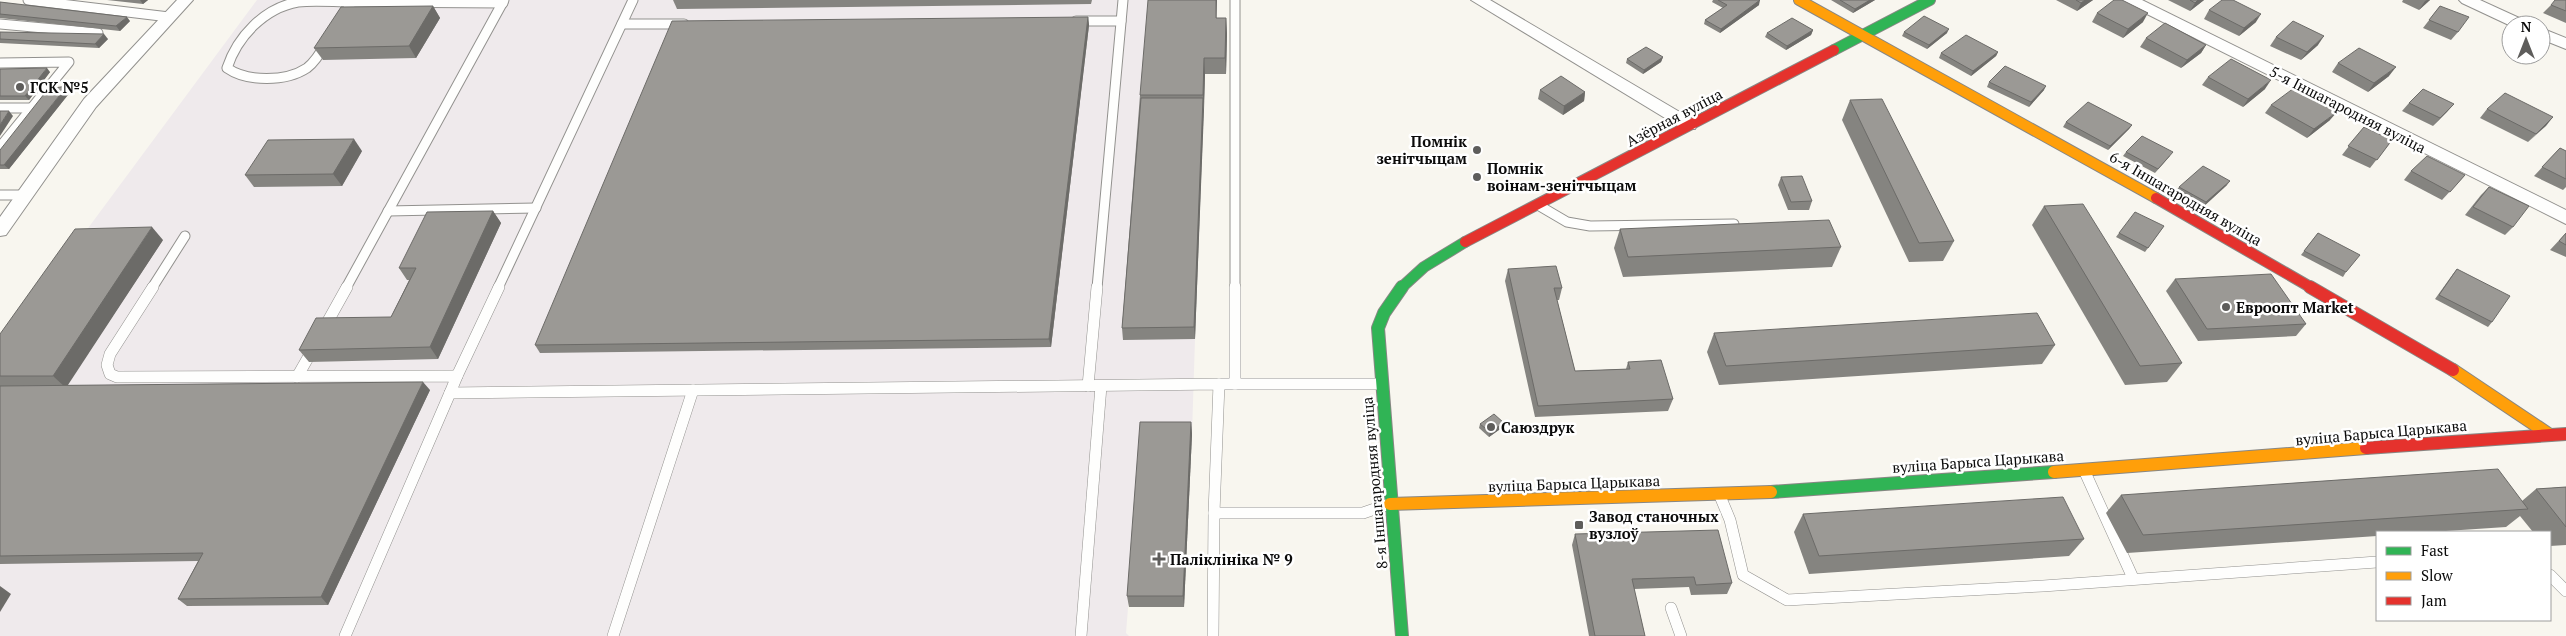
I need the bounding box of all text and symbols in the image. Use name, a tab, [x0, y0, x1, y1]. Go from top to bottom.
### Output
north arrow	[2501, 15, 2551, 65]
text: N	[2521, 17, 2532, 36]
street label: 5-я Іншагародняя вуліца	[2266, 61, 2430, 157]
place label: ГСК №5	[30, 77, 89, 97]
marker: ГСК №5	[14, 81, 26, 93]
street label: Азёрная вуліца	[1622, 83, 1726, 151]
place label: Помнік зенітчыцам	[1376, 131, 1467, 168]
marker: Помнік зенітчыцам	[1471, 144, 1483, 156]
street label: 6-я Іншагародняя вуліца	[2106, 146, 2266, 250]
place label: Помнік воінам-зенітчыцам	[1487, 158, 1637, 195]
marker: Помнік воінам-зенітчыцам	[1471, 171, 1483, 183]
place label: Евроопт Market	[2236, 297, 2354, 317]
marker: Евроопт Market	[2220, 301, 2232, 313]
street label: 8-я Іншагародняя вуліца	[1356, 396, 1391, 570]
street label: вуліца Барыса Царыкава	[2294, 415, 2468, 449]
place label: Саюздрук	[1501, 417, 1575, 437]
marker: Саюздрук	[1485, 421, 1497, 433]
street label: вуліца Барыса Царыкава	[1891, 445, 2065, 477]
street label: вуліца Барыса Царыкава	[1488, 470, 1661, 496]
place label: Завод станочных вузлоў	[1589, 506, 1719, 543]
marker: Завод станочных вузлоў	[1573, 519, 1585, 531]
legend	[2376, 531, 2551, 621]
text: Fast	[2421, 540, 2449, 560]
place label: Паліклініка № 9	[1170, 549, 1293, 569]
marker: Паліклініка № 9	[1152, 552, 1166, 566]
text: Slow	[2421, 565, 2454, 585]
text: Jam	[2421, 590, 2447, 610]

